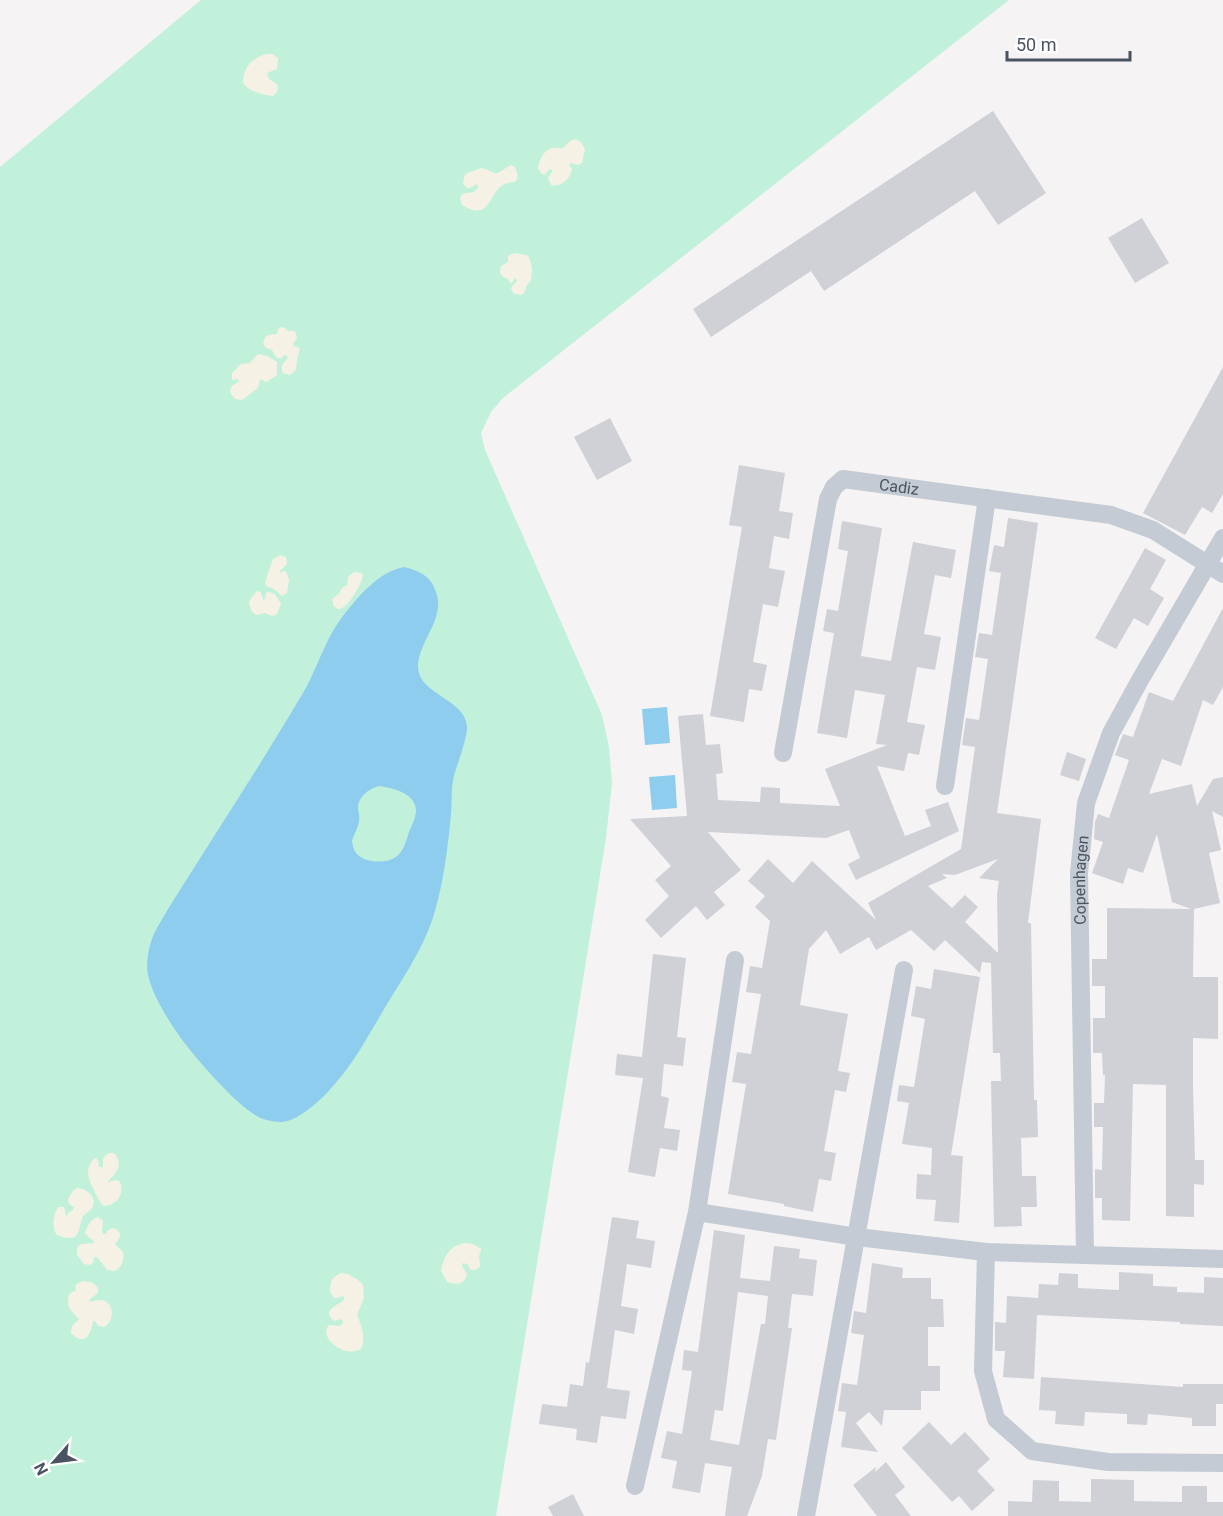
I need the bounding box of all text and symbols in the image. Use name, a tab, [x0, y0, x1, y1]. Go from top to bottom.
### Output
scale bar	[1007, 24, 1130, 62]
text: 50 m	[1016, 34, 1056, 55]
street label: Cadiz	[878, 474, 920, 499]
street label: Copenhagen	[1069, 834, 1092, 925]
north arrow	[24, 1432, 84, 1492]
text: N	[30, 1459, 52, 1478]

